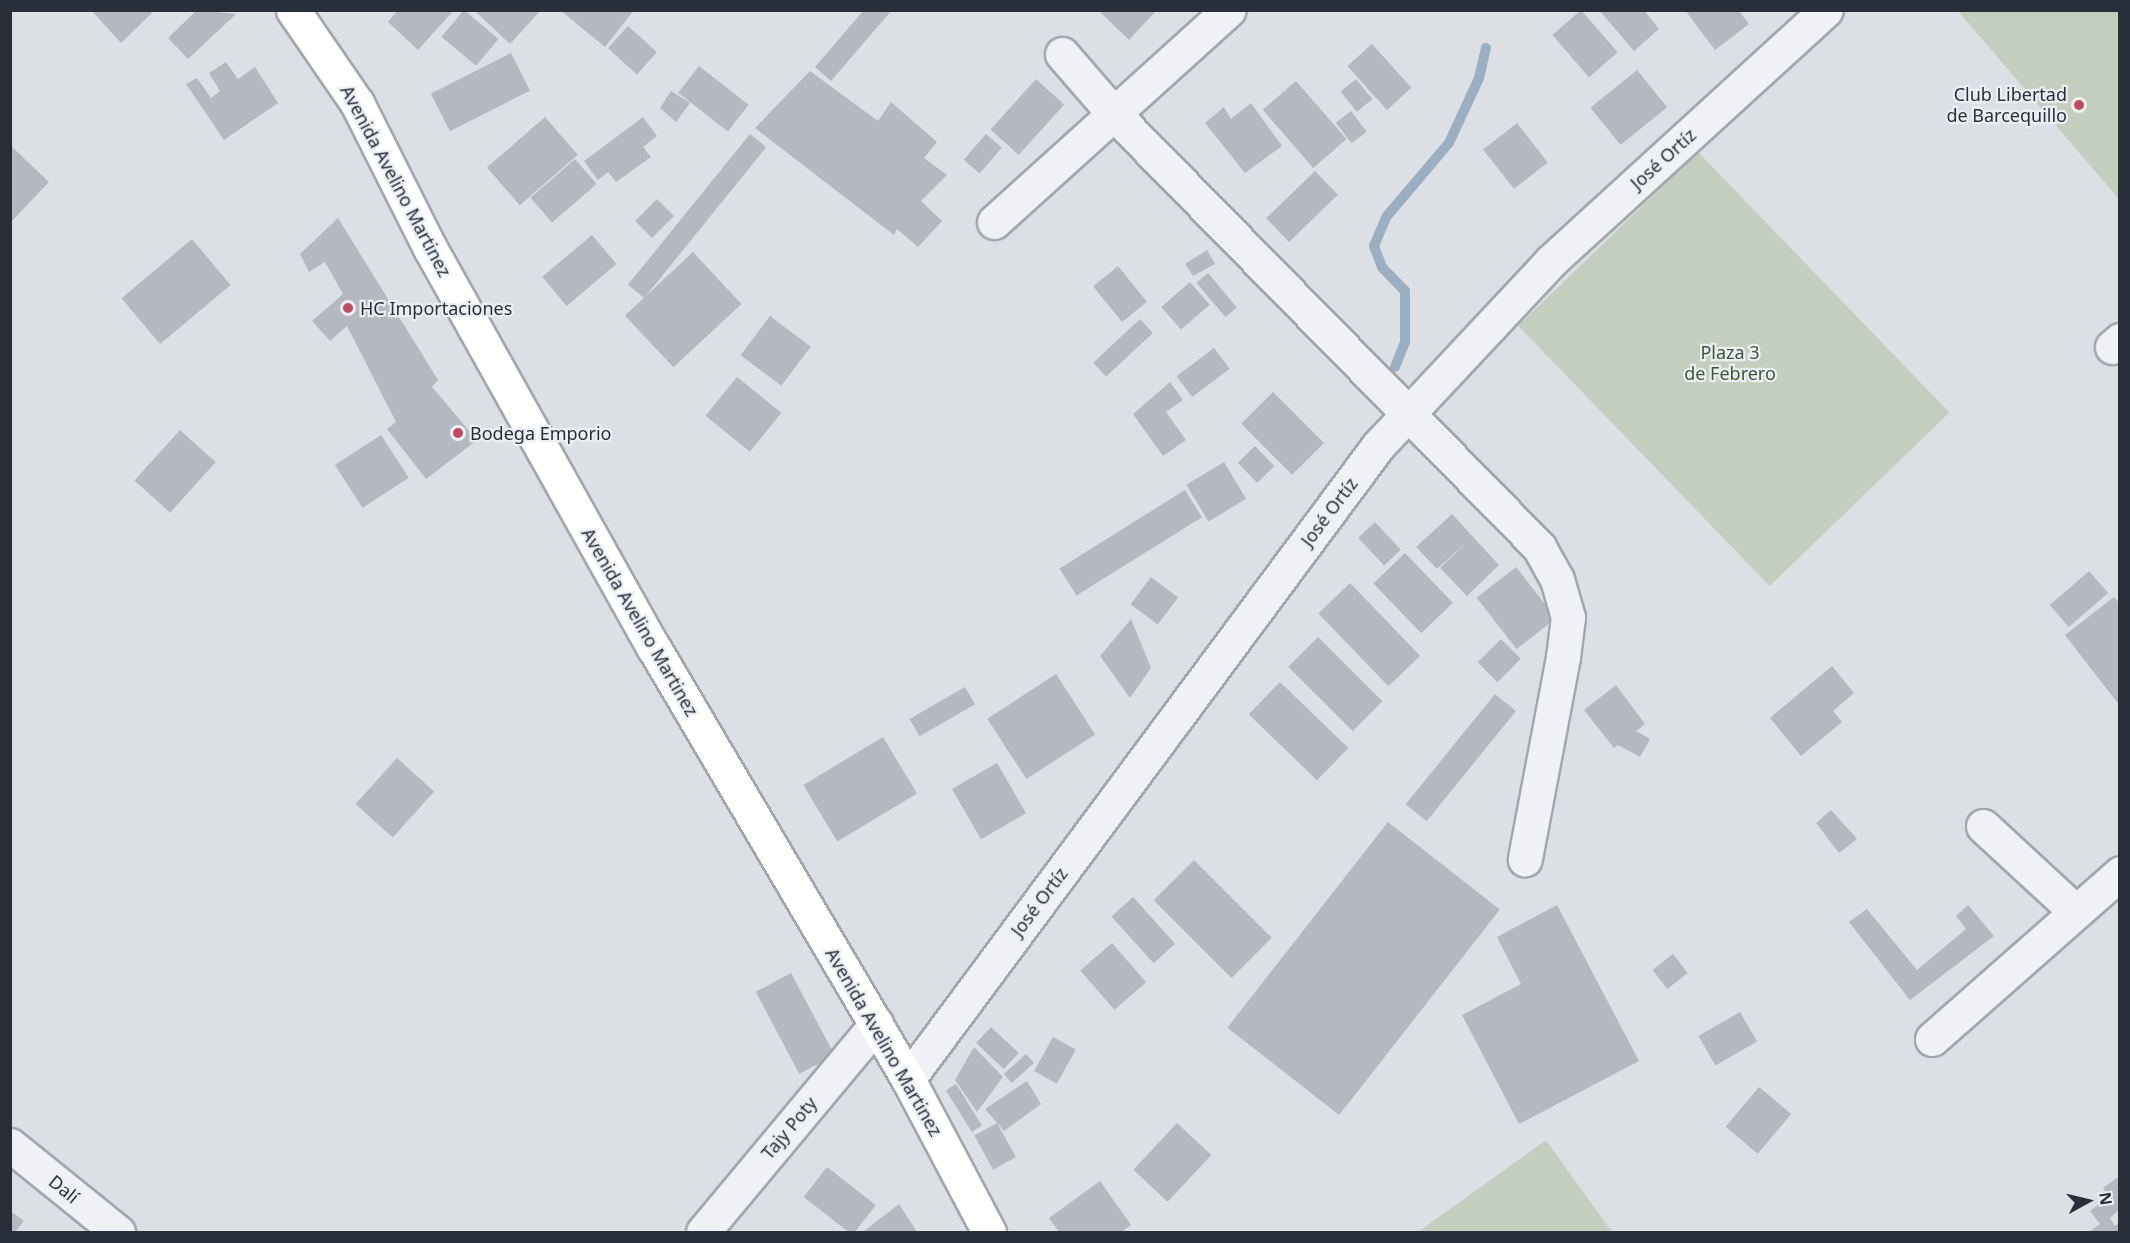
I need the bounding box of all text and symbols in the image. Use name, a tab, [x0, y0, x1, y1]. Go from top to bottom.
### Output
street label: Avenida Avelino Martinez	[336, 82, 456, 280]
place label: Club Libertad de Barcequillo	[1946, 84, 2067, 127]
marker: Club Libertad de Barcequillo	[2072, 98, 2086, 112]
street label: José Ortíz	[1626, 124, 1700, 194]
place label: HC Importaciones	[360, 297, 512, 319]
marker: HC Importaciones	[341, 301, 355, 315]
park label: Plaza 3 de Febrero	[1684, 342, 1776, 385]
place label: Bodega Emporio	[470, 422, 611, 444]
marker: Bodega Emporio	[451, 426, 465, 440]
street label: José Ortíz	[1296, 473, 1362, 551]
street label: Avenida Avelino Martinez	[577, 524, 703, 720]
street label: José Ortíz	[1006, 863, 1072, 941]
street label: Avenida Avelino Martinez	[821, 944, 947, 1140]
street label: Tajy Poty	[757, 1092, 821, 1164]
street label: Dalí	[45, 1170, 83, 1208]
north arrow	[2058, 1171, 2118, 1231]
text: N	[2094, 1191, 2118, 1206]

